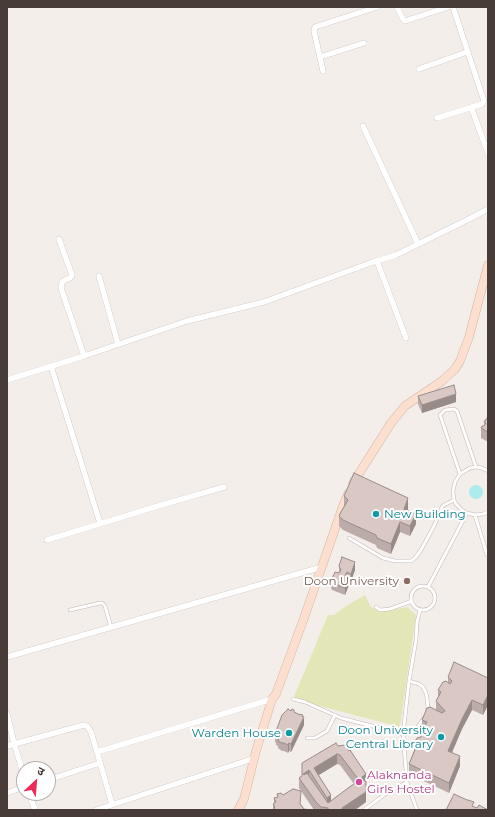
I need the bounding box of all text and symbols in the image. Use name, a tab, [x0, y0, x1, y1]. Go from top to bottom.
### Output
place label: New Building	[384, 507, 466, 521]
marker: New Building	[371, 509, 381, 519]
place label: Doon University	[304, 574, 399, 588]
marker: Doon University	[402, 576, 412, 586]
place label: Doon University Central Library	[338, 723, 433, 751]
place label: Warden House	[192, 726, 281, 740]
marker: Warden House	[284, 728, 294, 738]
marker: Doon University Central Library	[436, 732, 446, 742]
north arrow	[16, 761, 56, 801]
text: उ	[35, 763, 47, 779]
place label: Alaknanda Girls Hostel	[367, 768, 435, 796]
marker: Alaknanda Girls Hostel	[354, 777, 364, 787]

